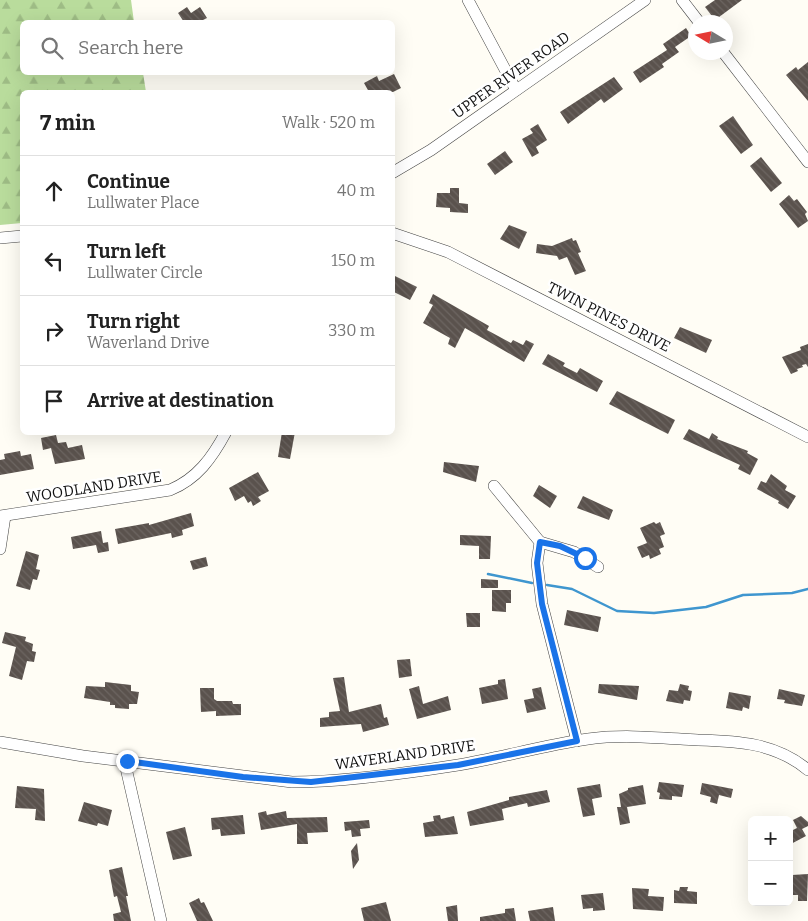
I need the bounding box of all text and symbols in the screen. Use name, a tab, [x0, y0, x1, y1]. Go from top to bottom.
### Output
north arrow	[688, 15, 733, 60]
search box	[20, 20, 395, 75]
street label: UPPER RIVER ROAD	[449, 28, 573, 122]
icon: search	[38, 34, 66, 62]
text: Search here	[78, 36, 183, 59]
text: 7 min	[40, 110, 95, 136]
text: Walk · 520 m	[282, 113, 375, 132]
text: Continue	[87, 170, 170, 193]
icon: ahead	[40, 177, 68, 205]
text: 40 m	[337, 181, 375, 200]
text: Lullwater Place	[87, 193, 199, 212]
text: Turn left	[87, 240, 166, 263]
icon: left	[40, 247, 68, 275]
text: 150 m	[331, 251, 375, 270]
text: Lullwater Circle	[87, 263, 203, 282]
street label: TWIN PINES DRIVE	[545, 278, 673, 356]
text: Turn right	[87, 310, 180, 333]
icon: right	[40, 317, 68, 345]
text: 330 m	[328, 321, 375, 340]
text: Waverland Drive	[87, 333, 209, 352]
icon: arrive	[40, 387, 68, 415]
text: Arrive at destination	[87, 389, 274, 412]
street label: WOODLAND DRIVE	[25, 467, 163, 507]
route start	[574, 547, 597, 570]
street label: WAVERLAND DRIVE	[334, 736, 476, 774]
route end	[116, 750, 139, 773]
map controls	[748, 816, 793, 906]
button: +	[748, 816, 793, 861]
button: −	[748, 861, 793, 906]

